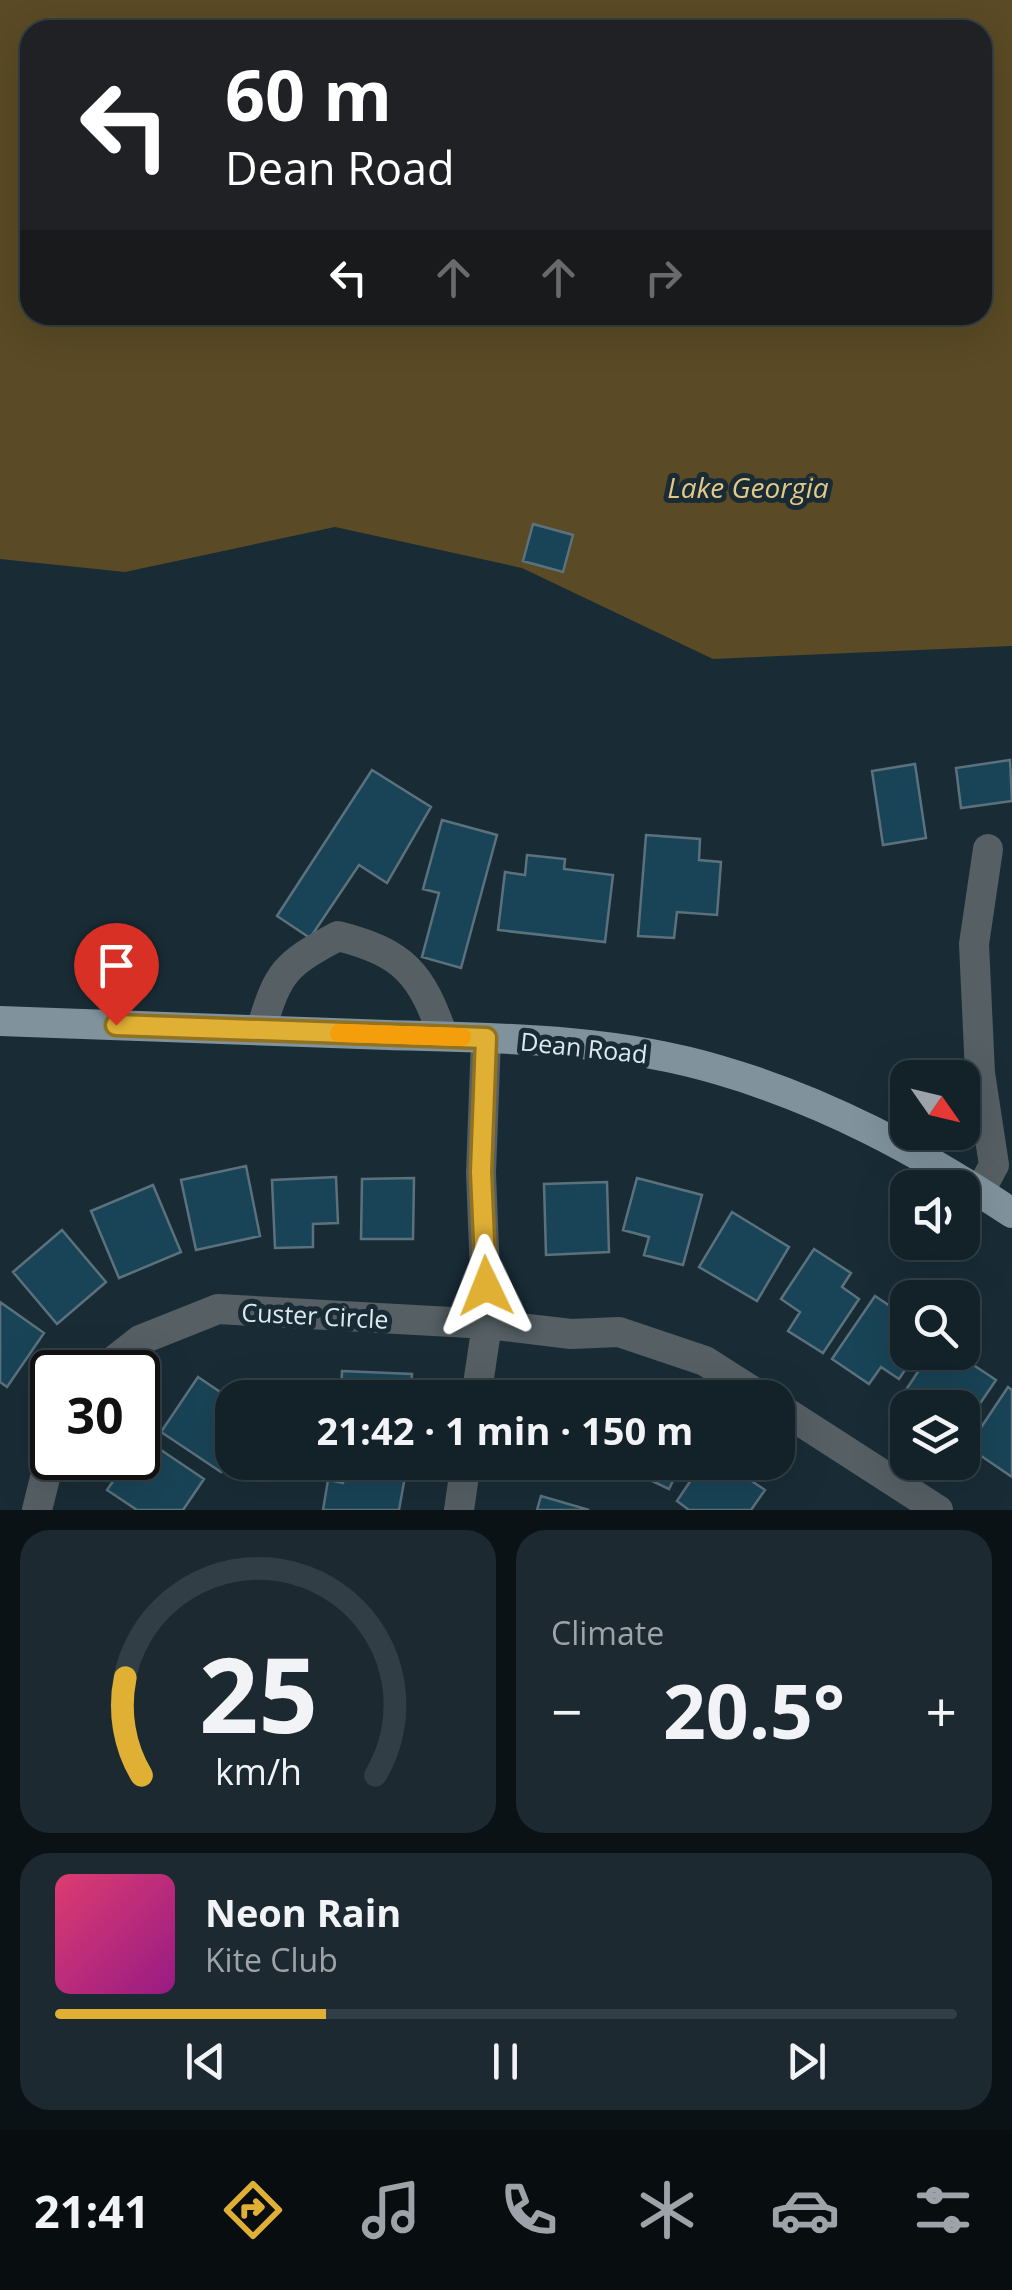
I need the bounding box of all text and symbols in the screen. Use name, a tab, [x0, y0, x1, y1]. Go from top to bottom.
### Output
text: 60 m	[225, 46, 392, 142]
icon: left	[60, 60, 190, 190]
text: Dean Road	[225, 137, 455, 198]
icon: left	[321, 250, 376, 305]
icon: ahead	[426, 250, 481, 305]
icon: ahead	[531, 250, 586, 305]
icon: right	[636, 250, 691, 305]
water label: Lake Georgia	[667, 468, 829, 506]
pin	[74, 923, 159, 1026]
icon: arrive	[89, 938, 144, 993]
street label: Dean Road	[519, 1023, 649, 1071]
north arrow	[890, 1060, 980, 1150]
map controls	[890, 1060, 980, 1480]
button: sound	[890, 1170, 980, 1260]
position arrow	[434, 1234, 538, 1338]
button: search	[890, 1280, 980, 1370]
street label: Custer Circle	[241, 1294, 389, 1336]
speed limit sign: 30	[30, 1350, 160, 1480]
button: layers	[890, 1390, 980, 1480]
text: 21:42 · 1 min · 150 m	[317, 1404, 693, 1456]
text: Climate	[551, 1611, 664, 1654]
text: 25	[199, 1622, 317, 1763]
text: 20.5°	[663, 1659, 845, 1761]
text: −	[551, 1673, 582, 1748]
text: +	[926, 1673, 957, 1748]
text: km/h	[215, 1747, 301, 1795]
text: Neon Rain	[205, 1886, 401, 1938]
text: Kite Club	[205, 1938, 338, 1981]
icon: previous	[178, 2034, 233, 2089]
icon: pause	[478, 2034, 533, 2089]
icon: next	[779, 2034, 834, 2089]
icon: directions	[218, 2175, 288, 2245]
icon: music	[356, 2175, 426, 2245]
icon: phone	[494, 2175, 564, 2245]
icon: climate	[632, 2175, 702, 2245]
icon: car	[770, 2175, 840, 2245]
icon: filters	[908, 2175, 978, 2245]
text: 21:41	[34, 2180, 150, 2241]

